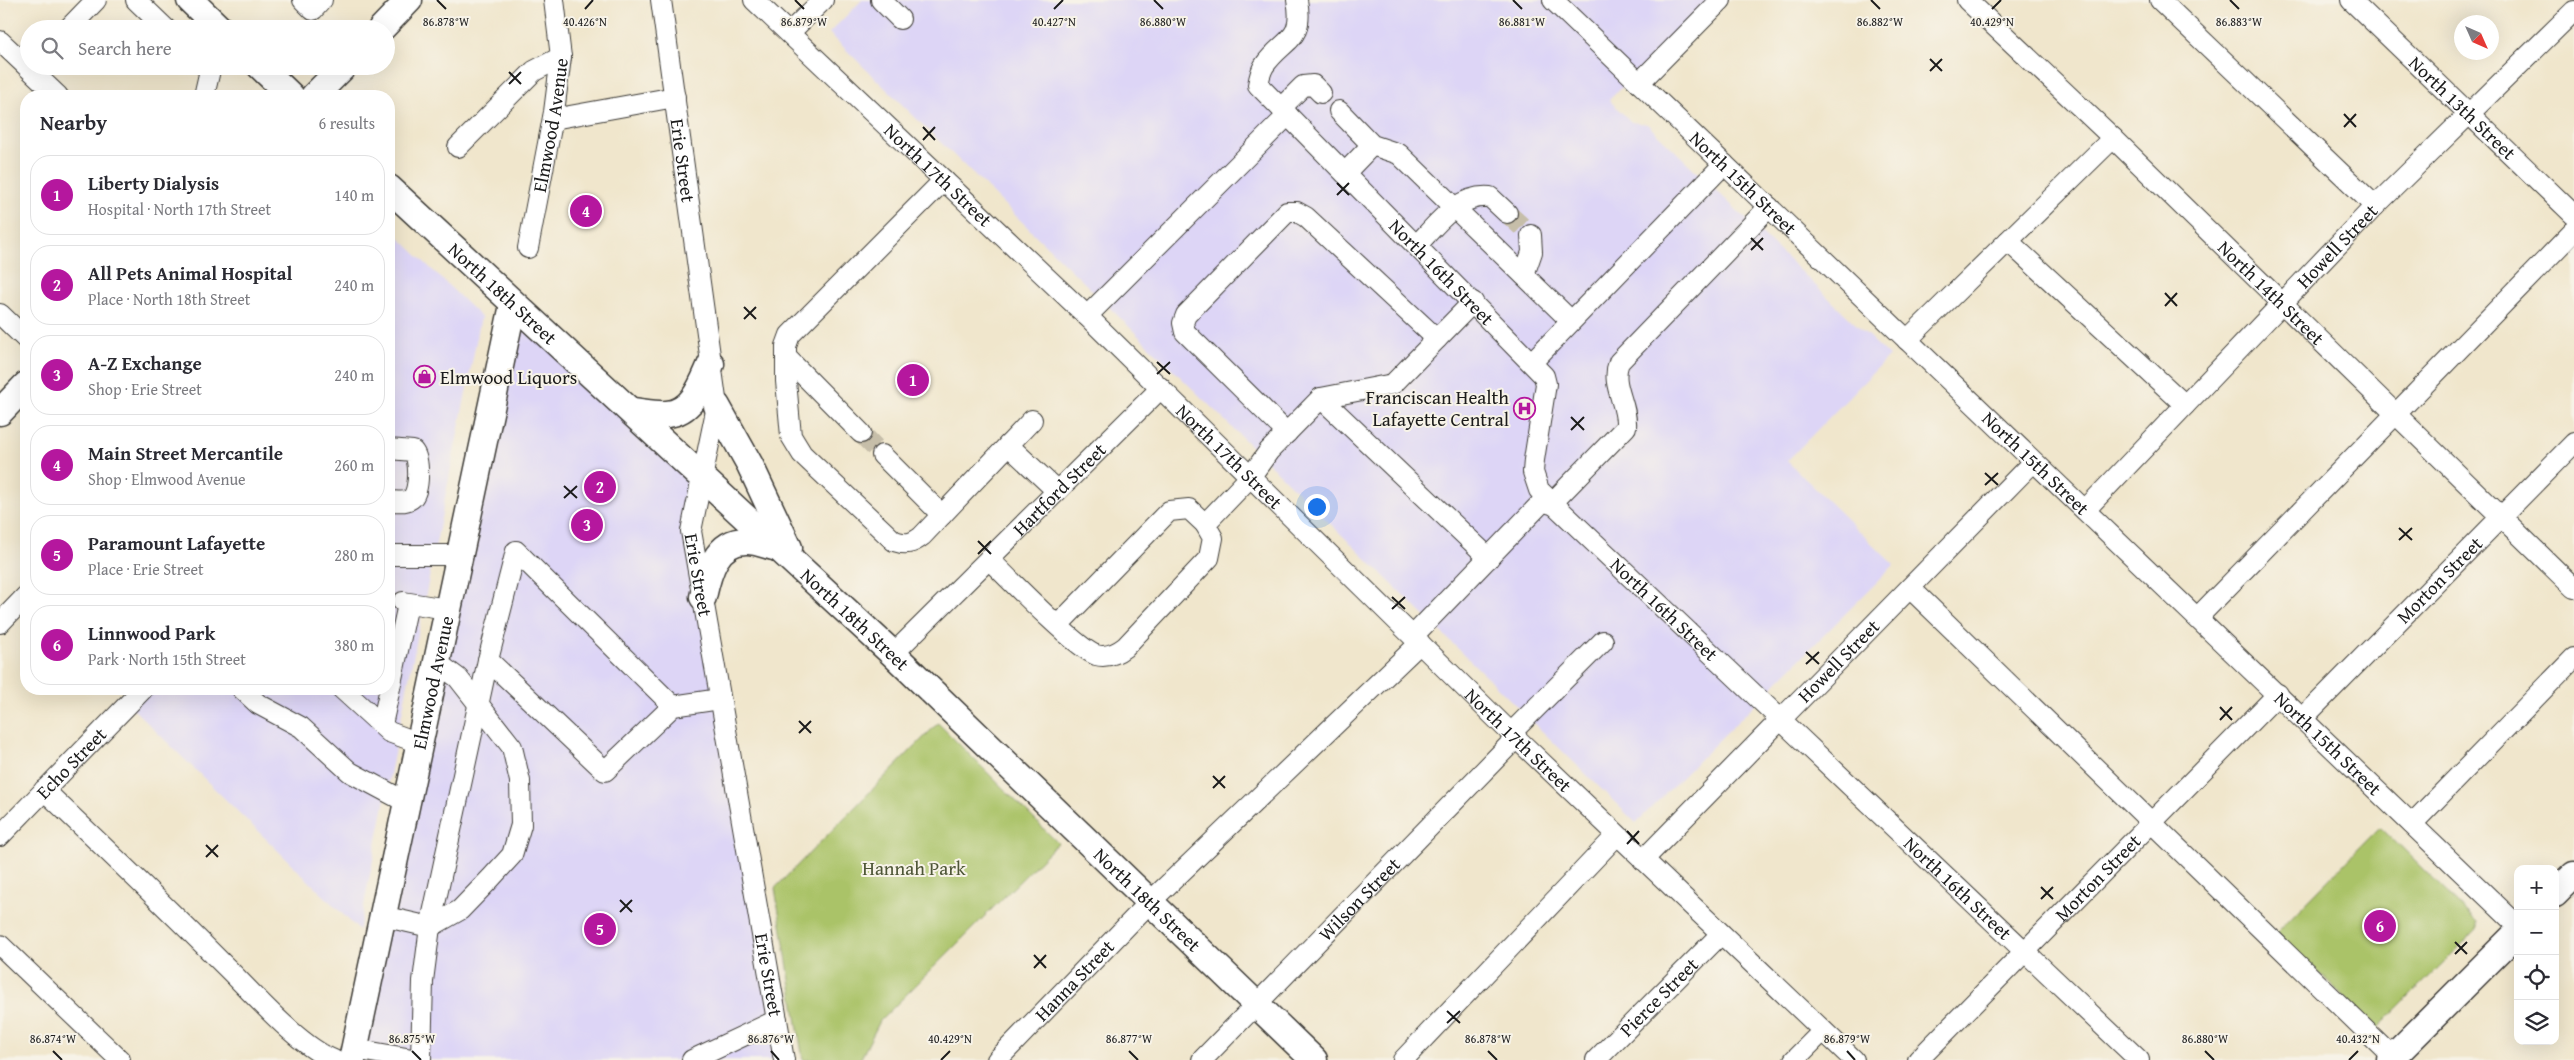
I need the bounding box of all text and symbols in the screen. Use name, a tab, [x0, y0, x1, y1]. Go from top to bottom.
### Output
text: 86.878°W	[423, 13, 470, 30]
text: 40.426°N	[563, 13, 607, 30]
text: 86.879°W	[781, 13, 828, 30]
text: 40.427°N	[1032, 13, 1076, 30]
text: 86.880°W	[1140, 13, 1187, 30]
text: 86.881°W	[1499, 13, 1546, 30]
text: 86.882°W	[1857, 13, 1904, 30]
text: 40.429°N	[1970, 13, 2014, 30]
text: 86.883°W	[2216, 13, 2263, 30]
north arrow	[2454, 15, 2499, 60]
search box	[20, 20, 395, 75]
icon: search	[38, 34, 66, 62]
text: Search here	[78, 34, 172, 62]
street label: North 13th Street	[2403, 49, 2523, 166]
street label: Elmwood Avenue	[525, 56, 575, 195]
text: Nearby	[40, 107, 107, 138]
text: 6 results	[318, 111, 375, 135]
street label: Erie Street	[664, 117, 703, 204]
street label: North 17th Street	[878, 117, 999, 233]
street label: North 15th Street	[1683, 124, 1804, 241]
text: Liberty Dialysis	[88, 169, 219, 197]
text: 1	[53, 183, 61, 207]
text: 140 m	[334, 183, 374, 207]
pin: 4	[570, 192, 602, 230]
text: Hospital · North 17th Street	[88, 197, 271, 221]
street label: Howell Street	[2290, 197, 2384, 294]
street label: North 16th Street	[1383, 212, 1501, 332]
street label: North 14th Street	[2212, 234, 2331, 351]
street label: North 18th Street	[442, 236, 564, 351]
text: All Pets Animal Hospital	[88, 259, 292, 287]
text: 2	[53, 273, 61, 297]
text: 240 m	[334, 273, 374, 297]
text: Place · North 18th Street	[88, 287, 250, 311]
text: A-Z Exchange	[88, 349, 202, 377]
pin: 1	[897, 361, 929, 399]
text: 3	[53, 363, 61, 387]
text: 240 m	[334, 363, 374, 387]
place label: Elmwood Liquors	[440, 363, 577, 391]
shop icon: Elmwood Liquors	[412, 365, 436, 389]
text: Shop · Erie Street	[88, 377, 202, 401]
place label: Franciscan Health Lafayette Central	[1366, 383, 1509, 433]
hospital icon: Franciscan Health Lafayette Central	[1513, 396, 1537, 420]
street label: North 17th Street	[1170, 397, 1289, 515]
street label: North 15th Street	[1976, 405, 2096, 522]
street label: Hartford Street	[1006, 436, 1112, 542]
text: Main Street Mercantile	[88, 439, 283, 467]
text: 4	[53, 453, 61, 477]
text: 260 m	[334, 453, 374, 477]
text: Shop · Elmwood Avenue	[88, 467, 246, 491]
pin: 2	[584, 468, 616, 506]
your location	[1304, 494, 1330, 520]
pin: 3	[571, 506, 603, 544]
text: Paramount Lafayette	[88, 529, 265, 557]
street label: Morton Street	[2390, 530, 2489, 630]
street label: Erie Street	[678, 531, 720, 619]
text: 5	[53, 543, 61, 567]
text: 280 m	[334, 543, 374, 567]
street label: North 16th Street	[1604, 551, 1725, 667]
text: Place · Erie Street	[88, 557, 204, 581]
street label: North 18th Street	[795, 561, 916, 677]
street label: Howell Street	[1791, 612, 1886, 709]
street label: Elmwood Avenue	[405, 613, 460, 752]
text: Linnwood Park	[88, 619, 215, 647]
text: 6	[53, 633, 61, 657]
text: 380 m	[334, 633, 374, 657]
text: Park · North 15th Street	[88, 647, 246, 671]
street label: North 17th Street	[1459, 681, 1579, 799]
street label: North 15th Street	[2268, 685, 2388, 802]
street label: Echo Street	[30, 721, 113, 805]
street label: Morton Street	[2048, 827, 2147, 927]
street label: North 16th Street	[1898, 830, 2018, 946]
street label: North 18th Street	[1088, 841, 1208, 958]
street label: Wilson Street	[1312, 851, 1407, 947]
park label: Hannah Park	[862, 854, 966, 882]
map controls	[2514, 865, 2559, 1045]
button: +	[2514, 865, 2559, 910]
pin: 6	[2364, 907, 2396, 945]
pin: 5	[584, 910, 616, 948]
button: −	[2514, 910, 2559, 955]
street label: Erie Street	[748, 931, 790, 1019]
street label: Hanna Street	[1028, 933, 1121, 1027]
street label: Pierce Street	[1613, 951, 1705, 1043]
button: locate	[2514, 955, 2559, 1000]
button: layers	[2514, 1000, 2559, 1045]
text: 86.874°W	[30, 1030, 77, 1047]
text: 86.875°W	[389, 1030, 436, 1047]
text: 86.876°W	[748, 1030, 795, 1047]
text: 40.429°N	[928, 1030, 972, 1047]
text: 86.877°W	[1106, 1030, 1153, 1047]
text: 86.878°W	[1465, 1030, 1512, 1047]
text: 86.879°W	[1824, 1030, 1871, 1047]
text: 86.880°W	[2182, 1030, 2229, 1047]
text: 40.432°N	[2336, 1030, 2380, 1047]

